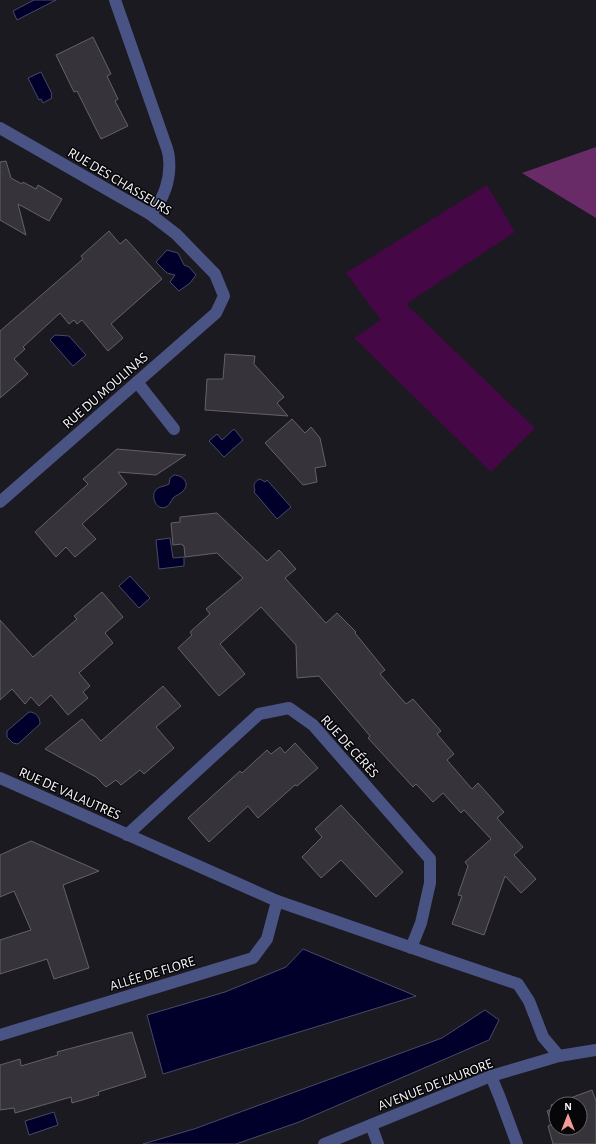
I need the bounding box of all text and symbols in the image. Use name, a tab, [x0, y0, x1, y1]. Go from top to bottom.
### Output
street label: RUE DES CHASSEURS	[65, 145, 174, 218]
street label: RUE DU MOULINAS	[60, 350, 151, 431]
street label: RUE DE CÉRÈS	[318, 711, 383, 781]
street label: RUE DE VALAUTRES	[17, 765, 122, 823]
street label: ALLÉE DE FLORE	[107, 951, 197, 994]
street label: AVENUE DE L'AURORE	[376, 1057, 495, 1113]
north arrow	[548, 1096, 588, 1136]
text: N	[564, 1101, 572, 1112]

